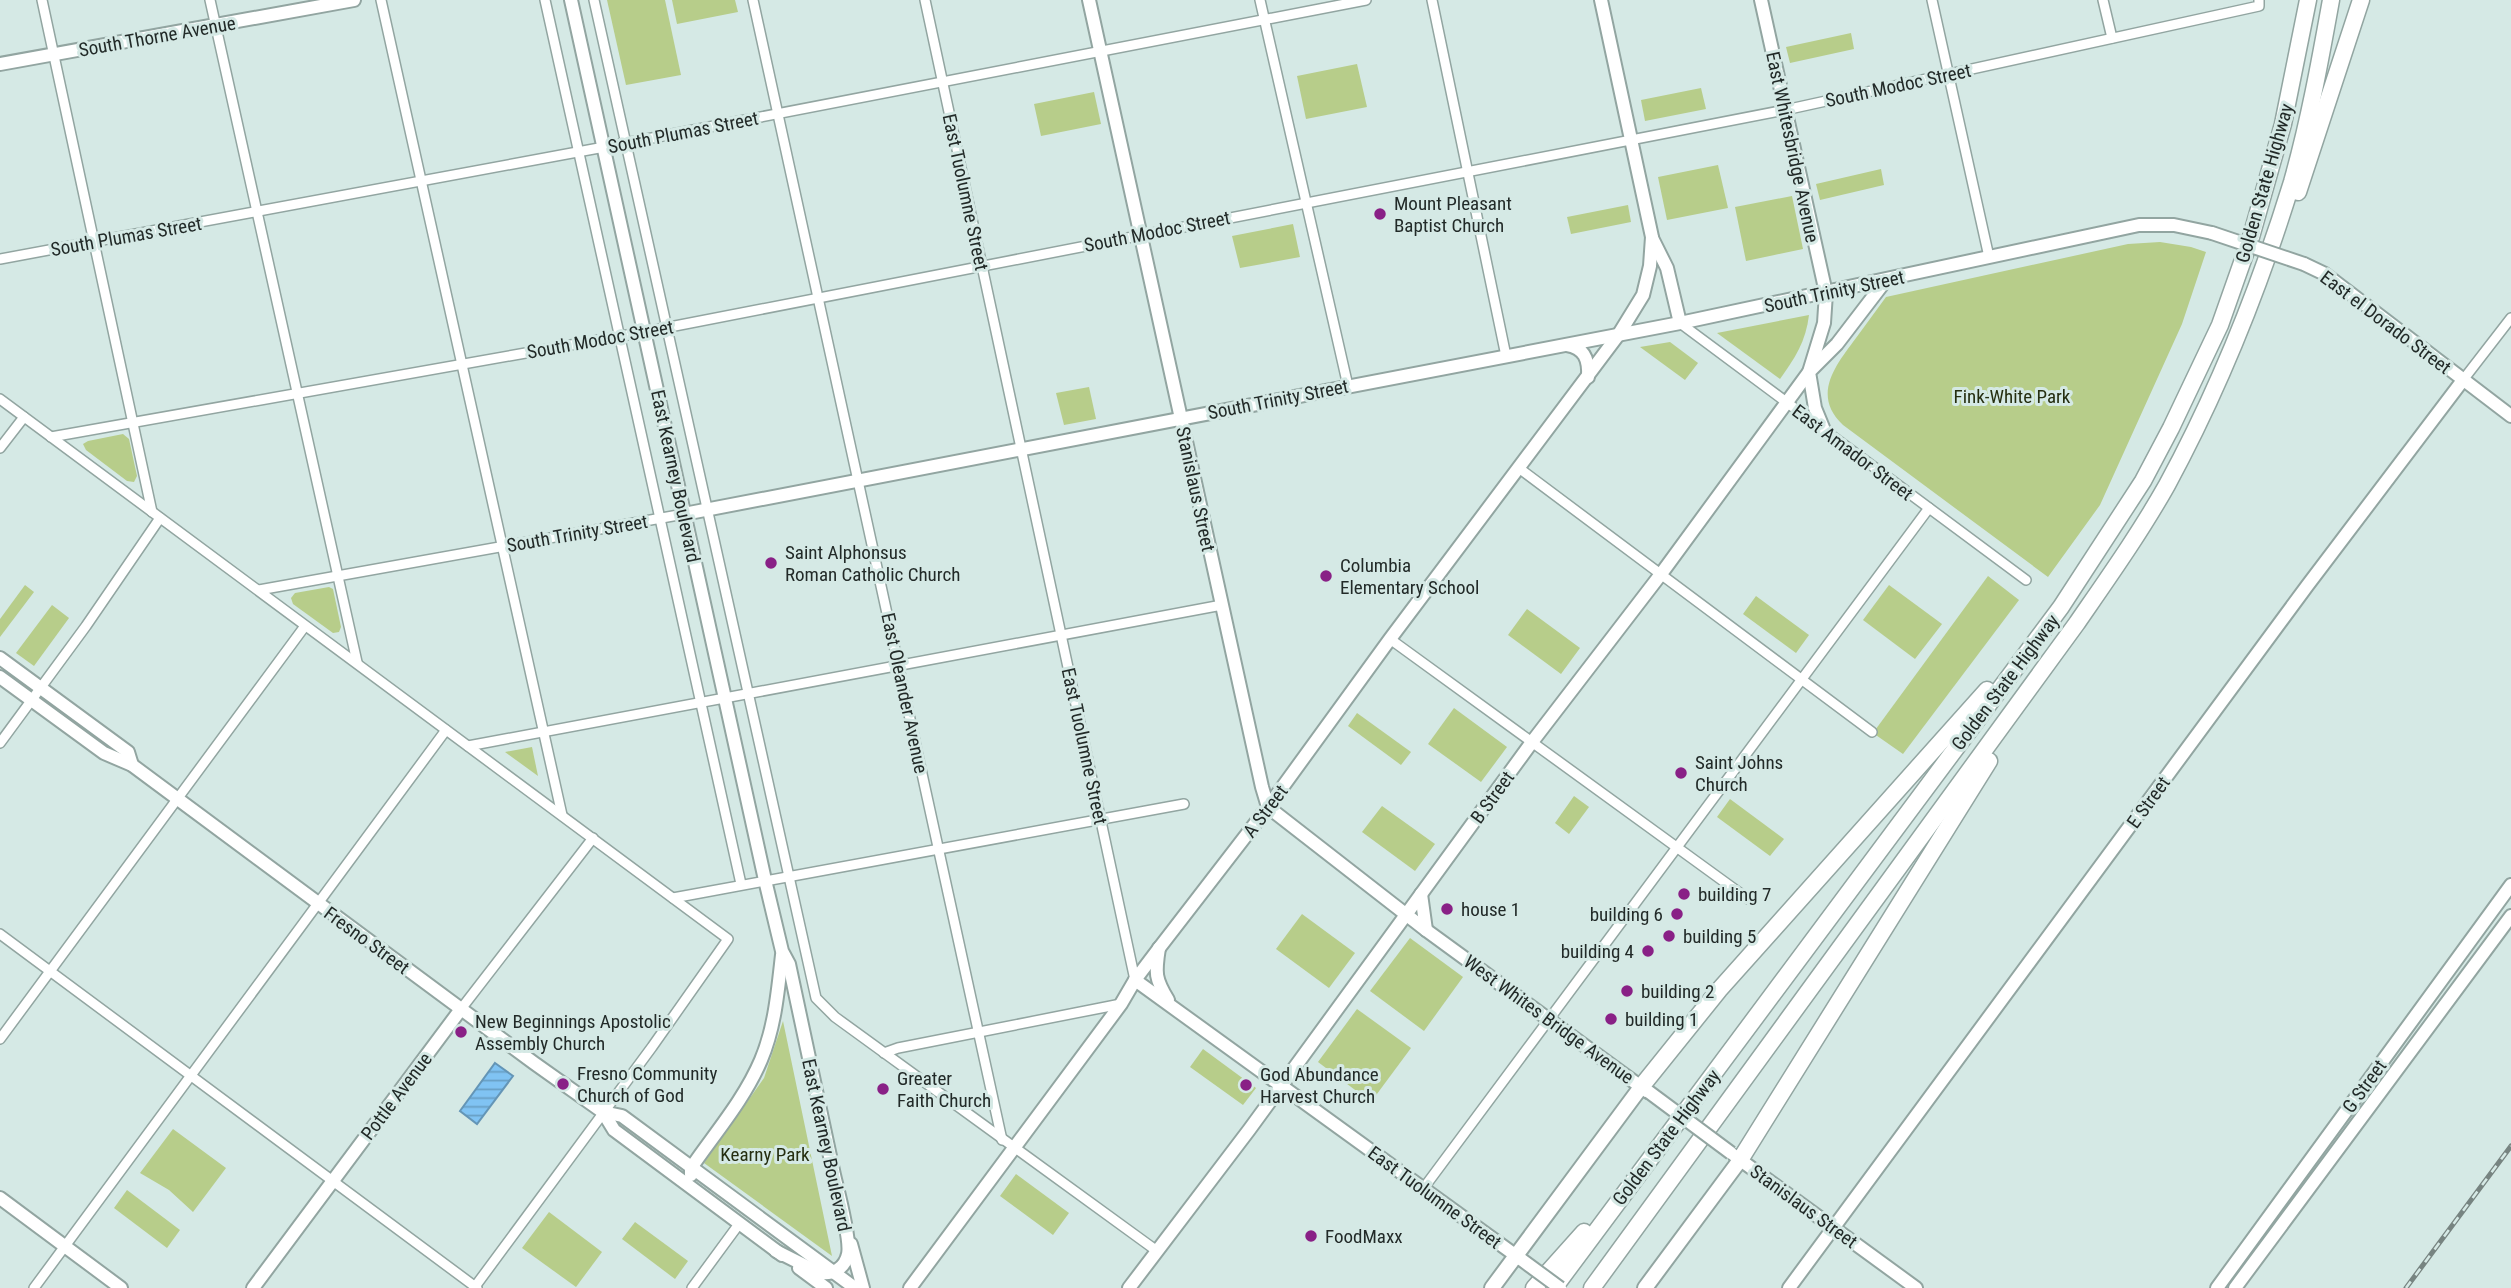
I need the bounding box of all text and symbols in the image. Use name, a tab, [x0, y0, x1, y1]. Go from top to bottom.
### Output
street label: South Thorne Avenue	[77, 11, 237, 62]
street label: East Whitesbridge Avenue	[1761, 49, 1824, 245]
street label: South Modoc Street	[1823, 59, 1973, 112]
street label: Golden State Highway	[2231, 101, 2298, 265]
street label: South Plumas Street	[606, 107, 760, 158]
street label: East Tuolumne Street	[938, 112, 993, 272]
place label: Mount Pleasant Baptist Church	[1394, 192, 1512, 237]
street label: South Modoc Street	[1082, 206, 1232, 257]
marker: Mount Pleasant Baptist Church	[1372, 206, 1388, 222]
street label: South Plumas Street	[49, 212, 203, 261]
street label: South Trinity Street	[1762, 265, 1906, 318]
street label: East el Dorado Street	[2316, 266, 2456, 379]
street label: South Modoc Street	[525, 315, 675, 364]
street label: South Trinity Street	[1206, 375, 1350, 424]
park label: Fink-White Park	[1954, 385, 2071, 408]
street label: East Kearney Boulevard	[646, 388, 705, 564]
street label: East Amador Street	[1788, 400, 1918, 505]
street label: Stanislaus Street	[1171, 425, 1220, 554]
street label: South Trinity Street	[505, 510, 649, 557]
place label: Saint Alphonsus Roman Catholic Church	[785, 541, 960, 586]
place label: Columbia Elementary School	[1340, 554, 1479, 599]
marker: Saint Alphonsus Roman Catholic Church	[763, 555, 779, 571]
marker: Columbia Elementary School	[1318, 568, 1334, 584]
street label: Golden State Highway	[1947, 610, 2064, 755]
street label: East Oleander Avenue	[876, 611, 933, 775]
street label: East Tuolumne Street	[1057, 666, 1112, 826]
place label: Saint Johns Church	[1695, 751, 1783, 796]
marker: Saint Johns Church	[1673, 765, 1689, 781]
street label: B Street	[1466, 767, 1519, 828]
street label: E Street	[2122, 772, 2175, 833]
street label: A Street	[1238, 780, 1293, 842]
place label: building 7	[1698, 883, 1771, 906]
marker: building 7	[1676, 886, 1692, 902]
place label: house 1	[1461, 898, 1520, 921]
marker: house 1	[1439, 901, 1455, 917]
street label: Fresno Street	[320, 902, 414, 979]
place label: building 6	[1590, 903, 1663, 926]
marker: building 6	[1669, 906, 1685, 922]
place label: building 5	[1683, 925, 1756, 948]
marker: building 5	[1661, 928, 1677, 944]
place label: building 4	[1561, 940, 1634, 963]
marker: building 4	[1640, 943, 1656, 959]
street label: West Whites Bridge Avenue	[1459, 950, 1638, 1089]
place label: building 2	[1641, 980, 1714, 1003]
marker: building 2	[1619, 983, 1635, 999]
place label: building 1	[1625, 1008, 1698, 1031]
place label: New Beginnings Apostolic Assembly Church	[475, 1010, 671, 1055]
marker: building 1	[1603, 1011, 1619, 1027]
marker: New Beginnings Apostolic Assembly Church	[453, 1024, 469, 1040]
street label: Pottle Avenue	[356, 1048, 437, 1145]
street label: G Street	[2337, 1055, 2391, 1117]
street label: East Kearney Boulevard	[797, 1057, 856, 1233]
place label: Fresno Community Church of God	[577, 1062, 717, 1107]
place label: God Abundance Harvest Church	[1260, 1063, 1379, 1108]
street label: Golden State Highway	[1608, 1065, 1725, 1210]
place label: Greater Faith Church	[897, 1067, 991, 1112]
marker: Fresno Community Church of God	[555, 1076, 571, 1092]
marker: God Abundance Harvest Church	[1238, 1077, 1254, 1093]
marker: Greater Faith Church	[875, 1081, 891, 1097]
street label: East Tuolumne Street	[1363, 1141, 1506, 1254]
park label: Kearny Park	[720, 1143, 810, 1166]
street label: Stanislaus Street	[1746, 1160, 1862, 1253]
place label: FoodMaxx	[1325, 1225, 1403, 1248]
marker: FoodMaxx	[1303, 1228, 1319, 1244]

